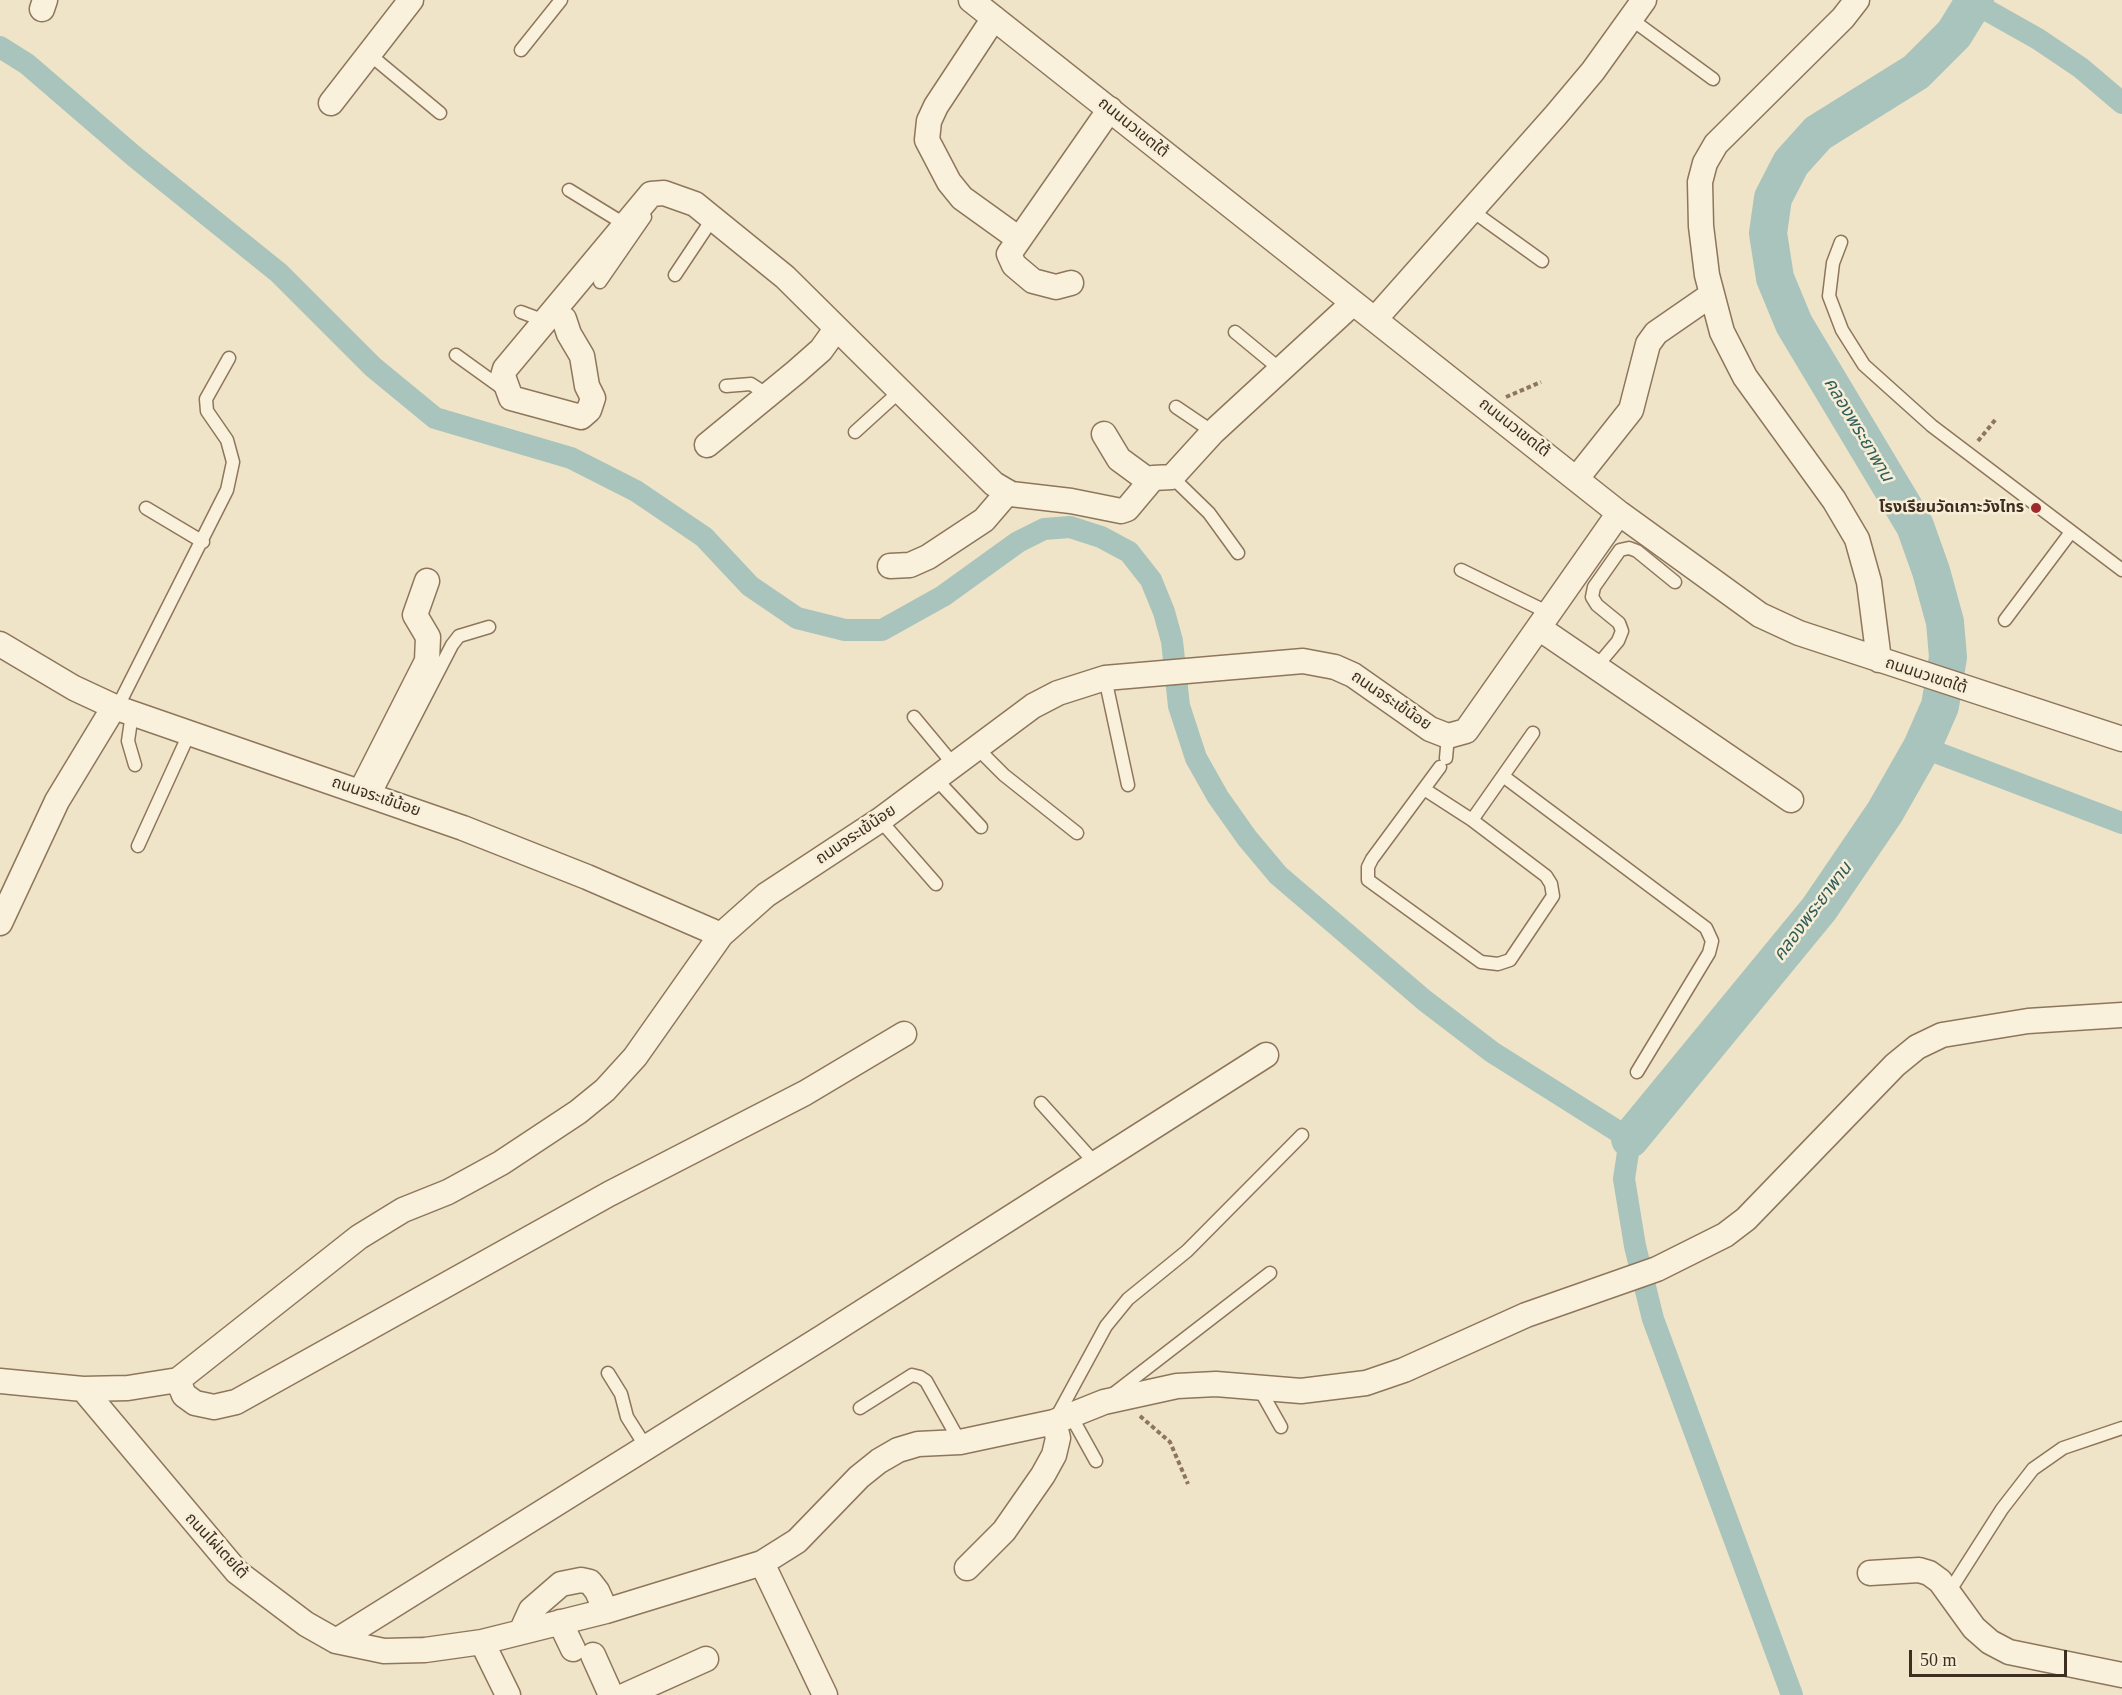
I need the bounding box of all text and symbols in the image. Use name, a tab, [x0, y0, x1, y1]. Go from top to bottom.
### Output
street label: ถนนนวเขตใต้	[1094, 94, 1172, 162]
water label: คลองพระยาพาน	[1818, 374, 1898, 486]
street label: ถนนนวเขตใต้	[1475, 394, 1553, 462]
place label: โรงเรียนวัดเกาะวังไทร	[1879, 498, 2024, 518]
marker: โรงเรียนวัดเกาะวังไทร	[2029, 501, 2043, 515]
street label: ถนนนวเขตใต้	[1883, 654, 1969, 698]
street label: ถนนจระเข้น้อย	[1347, 667, 1435, 735]
street label: ถนนจระเข้น้อย	[329, 773, 423, 821]
street label: ถนนจระเข้น้อย	[812, 801, 900, 869]
water label: คลองพระยาพาน	[1769, 859, 1857, 965]
street label: ถนนไผ่เตยใต้	[181, 1509, 251, 1583]
scale bar	[1912, 1638, 2070, 1676]
text: 50 m	[1920, 1650, 1957, 1670]

